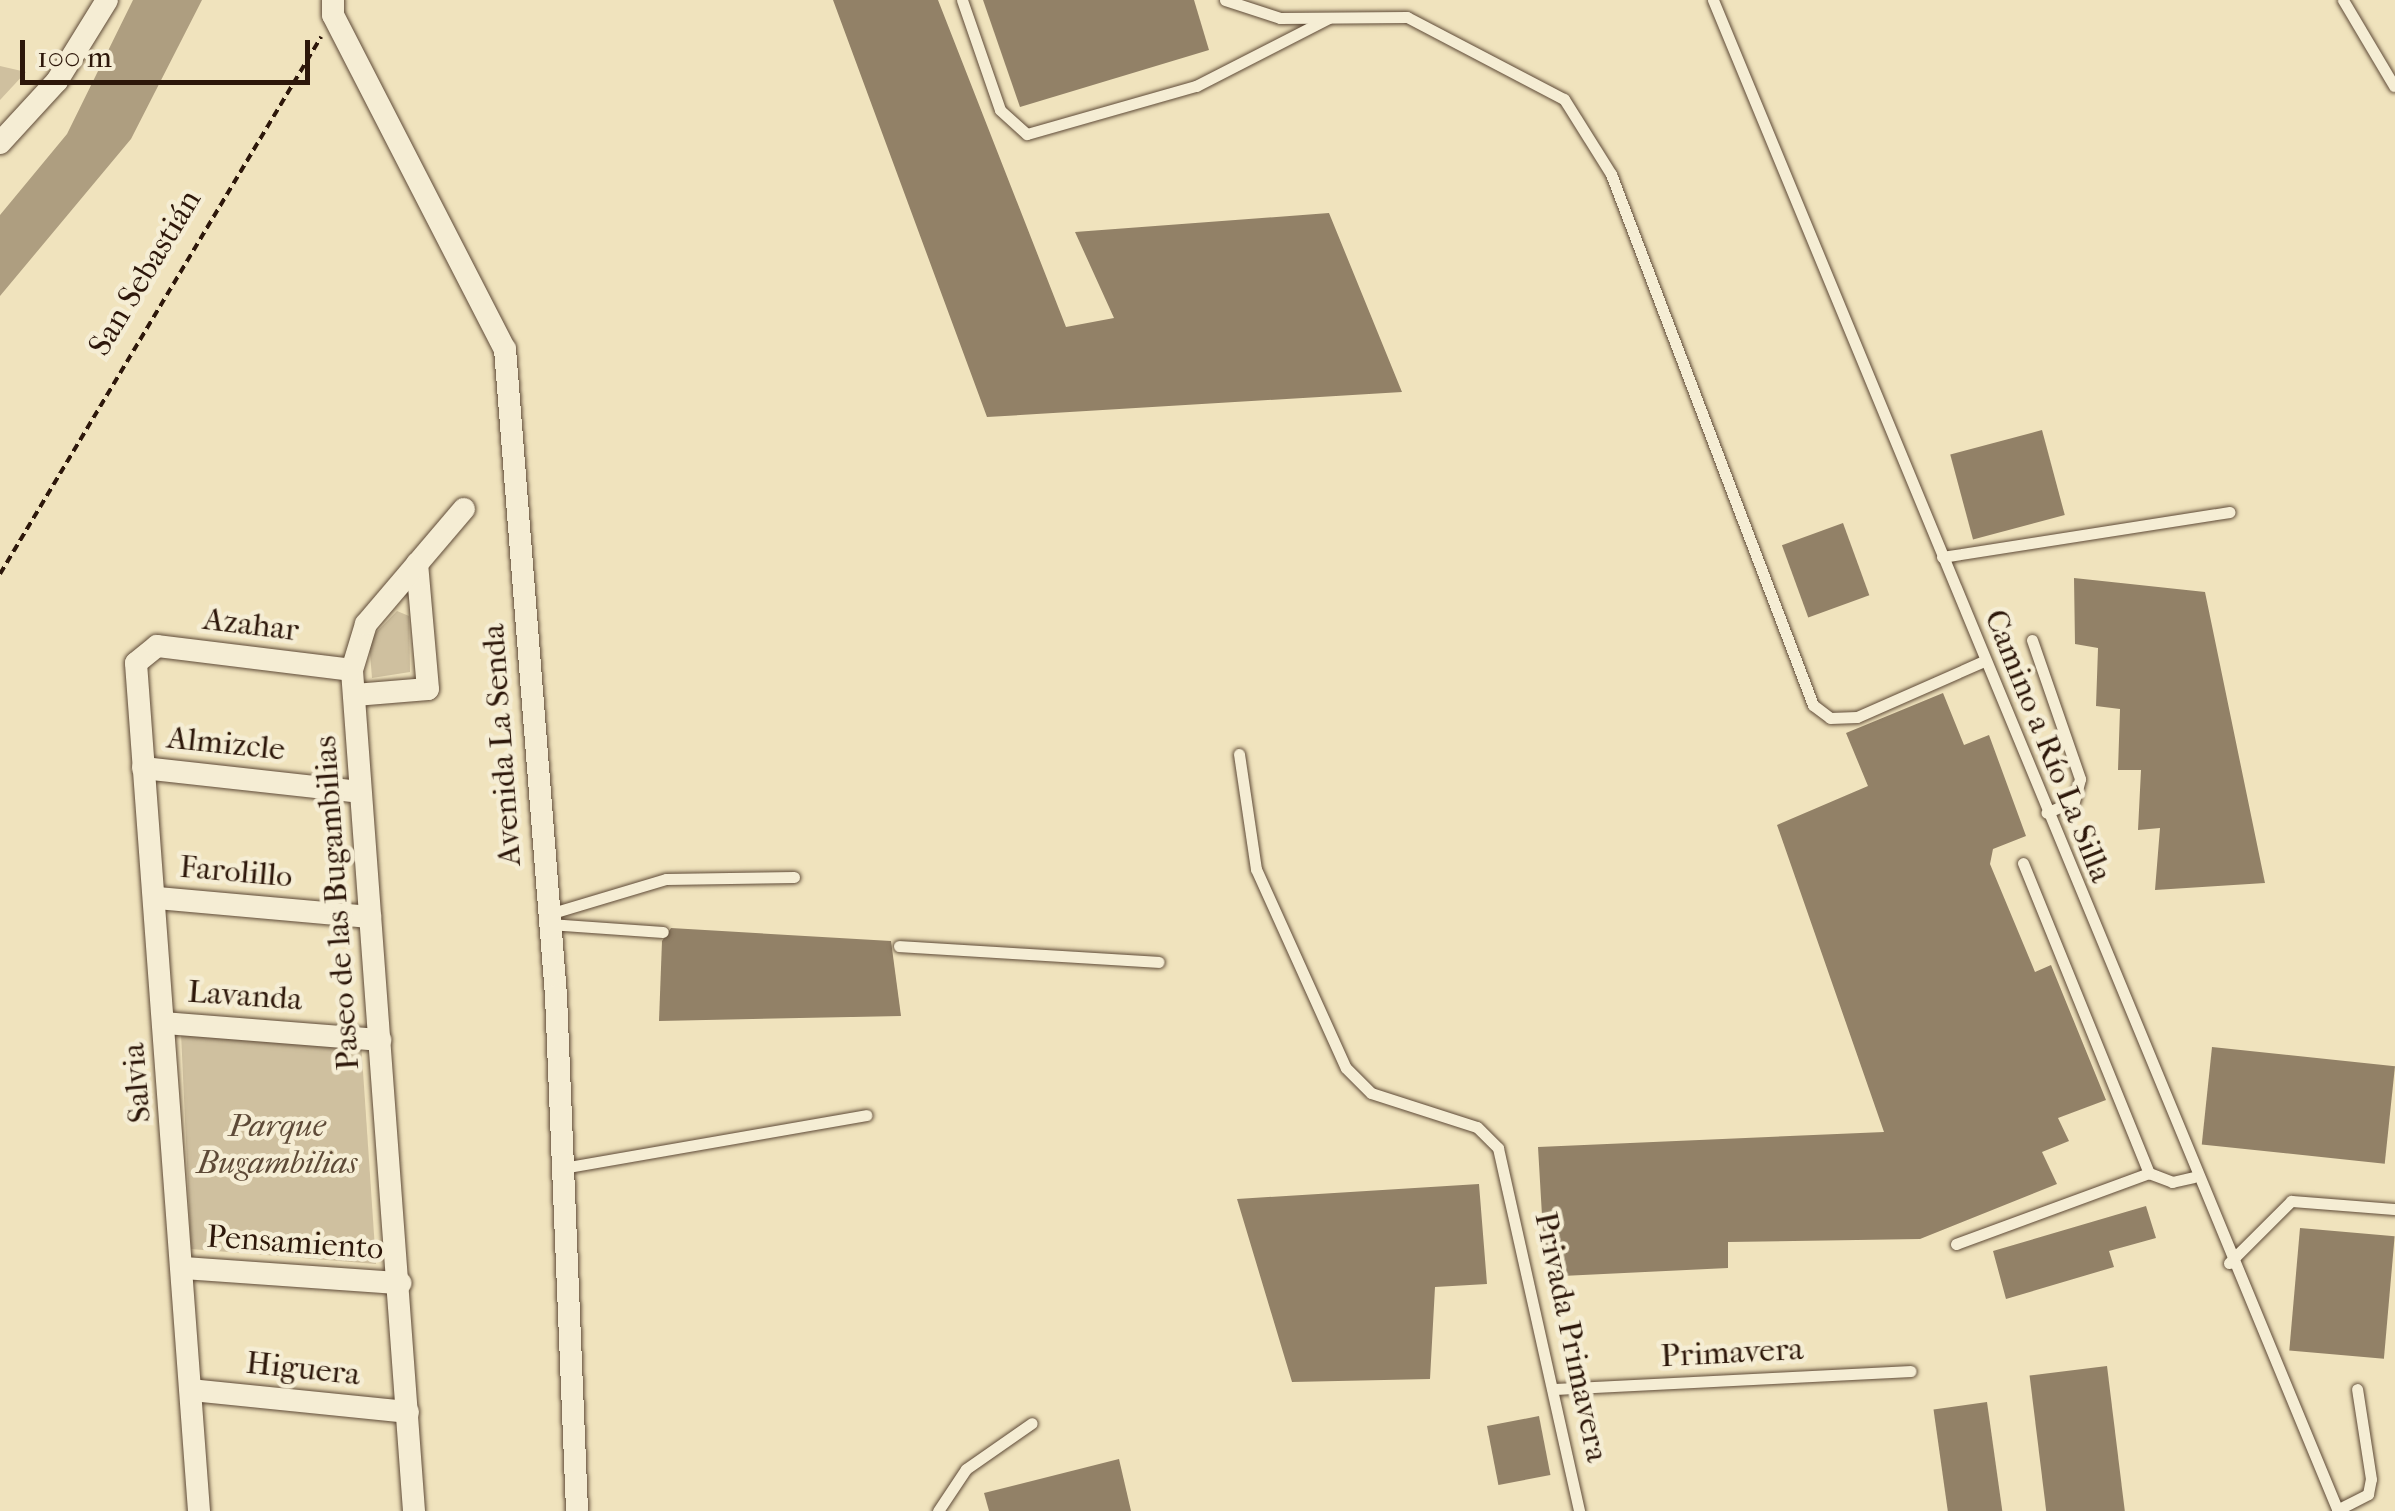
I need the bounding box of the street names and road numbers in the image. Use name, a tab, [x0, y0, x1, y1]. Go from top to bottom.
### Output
street label: San Sebastián	[80, 183, 210, 363]
street label: Azahar	[201, 600, 301, 650]
street label: Camino a Río La Silla	[1976, 604, 2120, 888]
street label: Avenida La Senda	[474, 623, 530, 867]
street label: Almizcle	[165, 719, 287, 769]
street label: Paseo de las Bugambilias	[306, 734, 368, 1072]
street label: Farolillo	[178, 848, 294, 896]
street label: Lavanda	[186, 973, 304, 1019]
street label: Salvia	[114, 1041, 160, 1125]
street label: Privada Primavera	[1526, 1209, 1616, 1465]
street label: Pensamiento	[205, 1218, 385, 1268]
street label: Primavera	[1660, 1330, 1804, 1376]
street label: Higuera	[244, 1344, 362, 1394]

